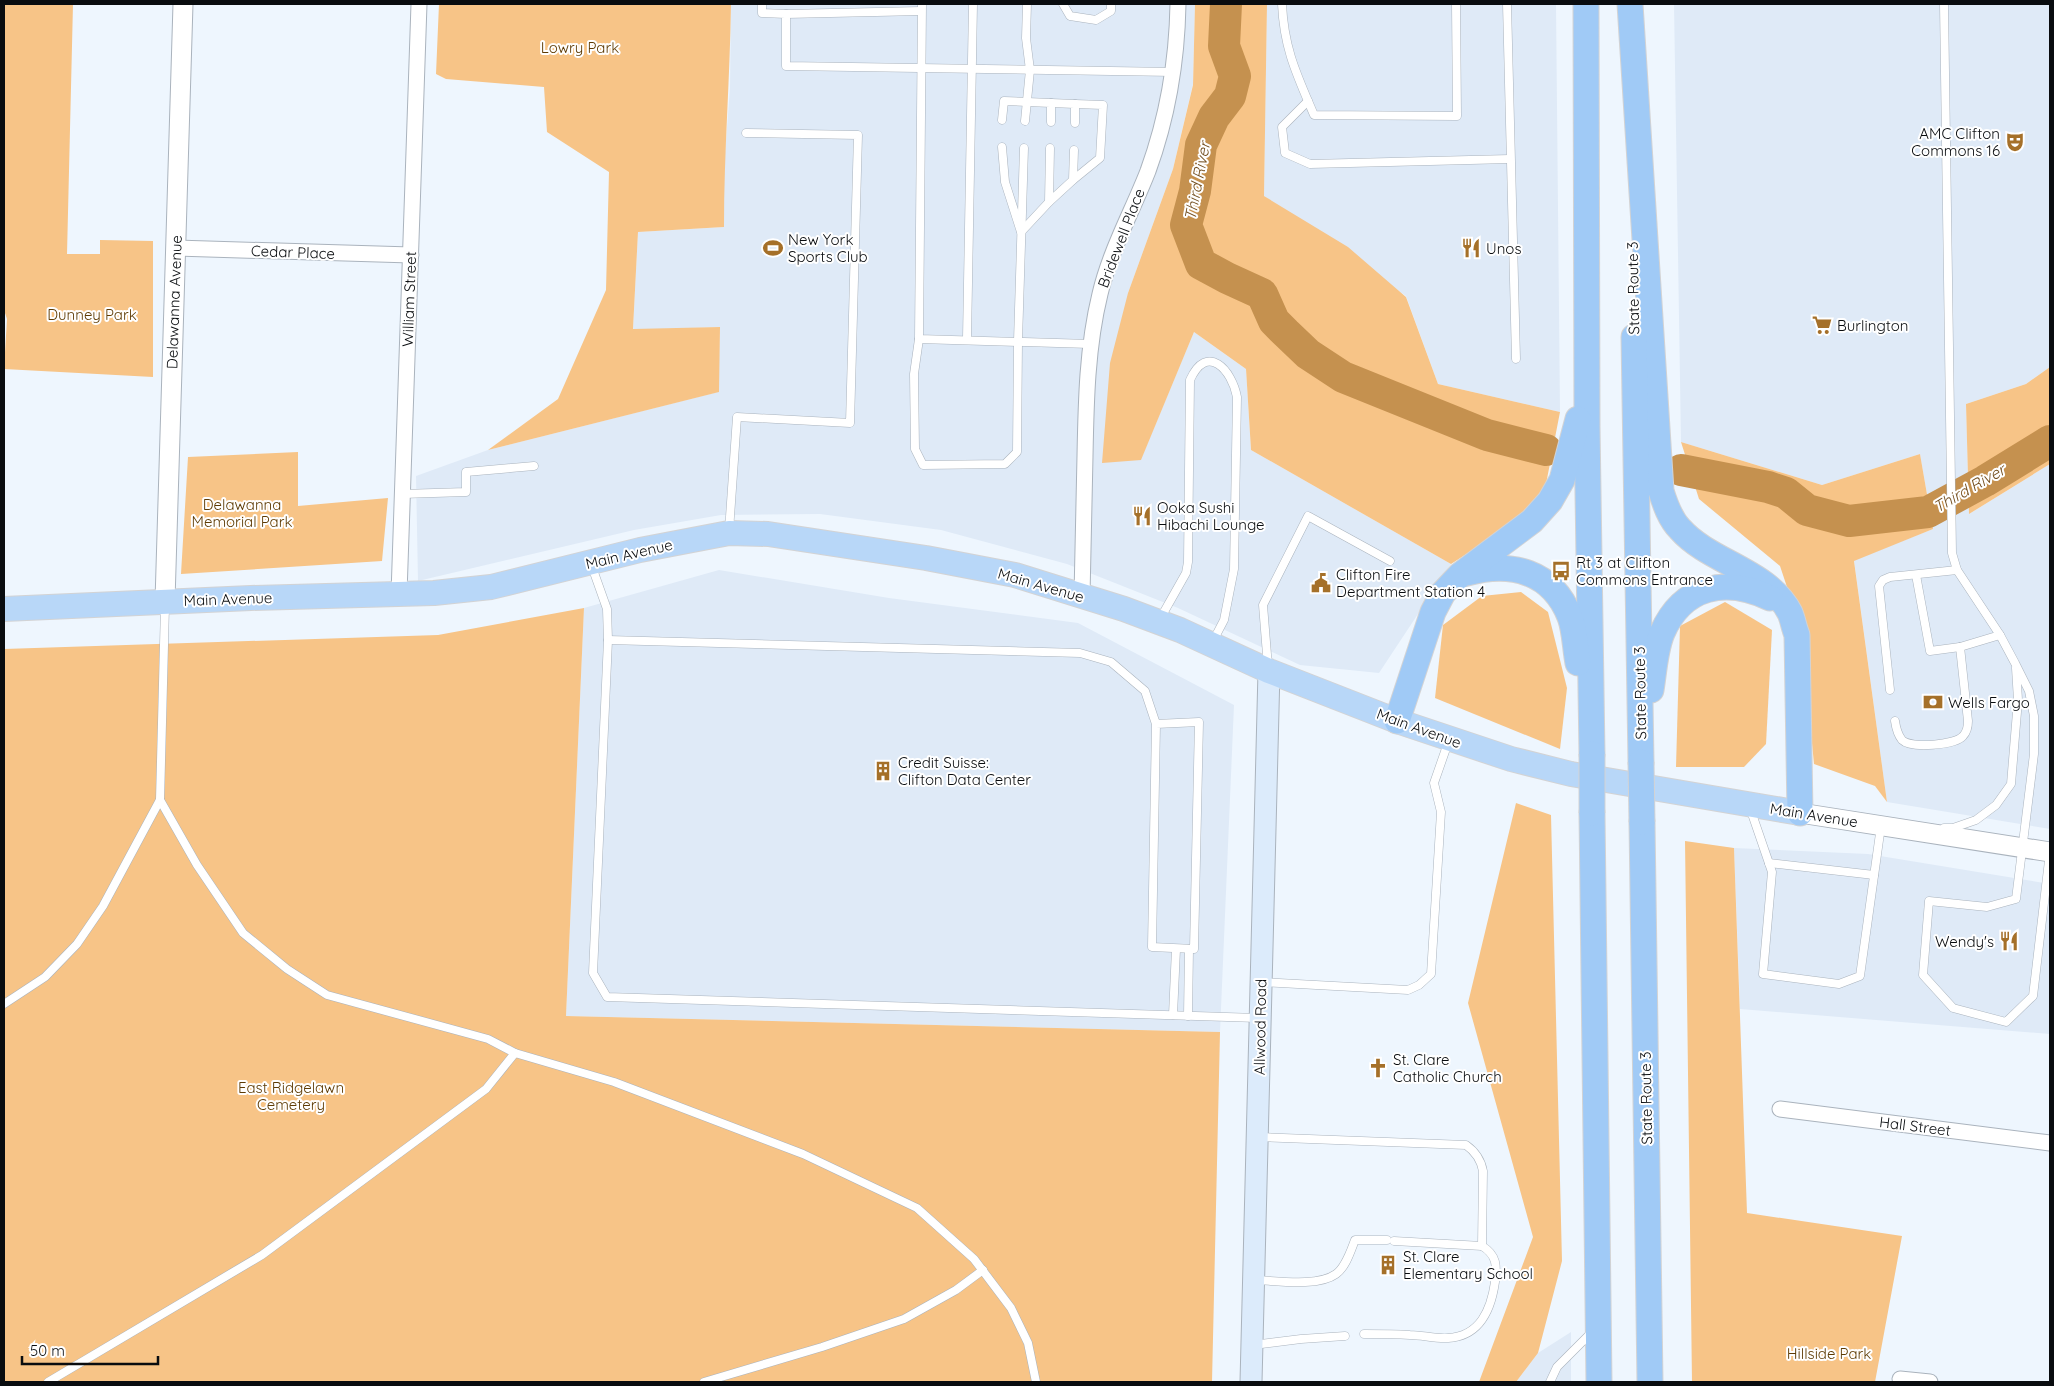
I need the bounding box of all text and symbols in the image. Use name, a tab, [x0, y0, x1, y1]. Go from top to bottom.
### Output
park label: Lowry Park	[541, 38, 619, 57]
place label: AMC Clifton Commons 16	[1911, 124, 2000, 160]
theatre icon: AMC Clifton Commons 16	[2004, 131, 2026, 153]
water label: Third River	[1180, 138, 1215, 222]
street label: Bridewell Place	[1093, 186, 1149, 290]
place label: New York Sports Club	[788, 230, 868, 266]
street label: Delawanna Avenue	[162, 235, 186, 369]
sports icon: New York Sports Club	[762, 237, 784, 259]
restaurant icon: Unos	[1460, 237, 1482, 259]
place label: Unos	[1486, 239, 1521, 258]
street label: Cedar Place	[251, 241, 335, 263]
street label: State Route 3	[1623, 241, 1643, 335]
street label: William Street	[398, 251, 420, 347]
park label: Dunney Park	[47, 305, 137, 324]
supermarket icon: Burlington	[1811, 314, 1833, 336]
place label: Burlington	[1837, 316, 1909, 335]
water label: Third River	[1929, 458, 2010, 517]
park label: Delawanna Memorial Park	[192, 495, 293, 531]
place label: Ooka Sushi Hibachi Lounge	[1157, 498, 1265, 534]
restaurant icon: Ooka Sushi Hibachi Lounge	[1131, 505, 1153, 527]
street label: Main Avenue	[584, 535, 674, 573]
place label: Rt 3 at Clifton Commons Entrance	[1576, 553, 1713, 589]
bus stop icon: Rt 3 at Clifton Commons Entrance	[1550, 560, 1572, 582]
street label: Main Avenue	[996, 564, 1086, 606]
place label: Clifton Fire Department Station 4	[1336, 565, 1485, 601]
public building icon: Clifton Fire Department Station 4	[1310, 572, 1332, 594]
street label: Main Avenue	[183, 588, 273, 610]
street label: State Route 3	[1630, 646, 1650, 740]
bank icon: Wells Fargo	[1922, 691, 1944, 713]
place label: Wells Fargo	[1948, 693, 2030, 712]
street label: Main Avenue	[1374, 704, 1464, 752]
place label: Credit Suisse: Clifton Data Center	[898, 753, 1031, 789]
building icon: Credit Suisse: Clifton Data Center	[872, 760, 894, 782]
street label: Main Avenue	[1769, 799, 1859, 831]
restaurant icon: Wendy's	[1998, 930, 2020, 952]
place label: Wendy's	[1935, 932, 1994, 951]
street label: Allwood Road	[1250, 979, 1270, 1075]
place label: St. Clare Catholic Church	[1393, 1050, 1502, 1086]
street label: State Route 3	[1636, 1051, 1656, 1145]
church icon: St. Clare Catholic Church	[1367, 1057, 1389, 1079]
park label: East Ridgelawn Cemetery	[238, 1078, 344, 1114]
street label: Hall Street	[1878, 1112, 1952, 1140]
place label: St. Clare Elementary School	[1403, 1247, 1533, 1283]
building icon: St. Clare Elementary School	[1377, 1254, 1399, 1276]
scale bar	[22, 1334, 159, 1366]
text: 50 m	[30, 1341, 65, 1360]
park label: Hillside Park	[1787, 1344, 1871, 1363]

